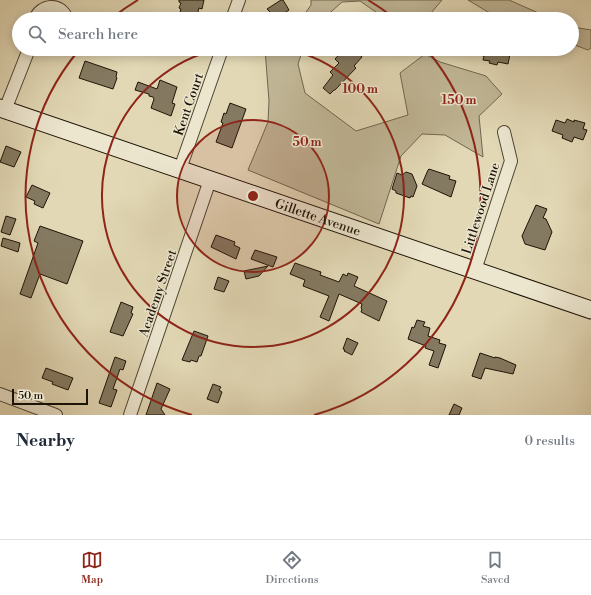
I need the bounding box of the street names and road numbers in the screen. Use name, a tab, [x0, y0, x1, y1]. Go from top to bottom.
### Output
street label: Kent Court	[171, 70, 207, 138]
street label: Littlewood Lane	[459, 160, 503, 256]
street label: Gillette Avenue	[273, 196, 363, 240]
street label: Academy Street	[135, 247, 180, 340]

